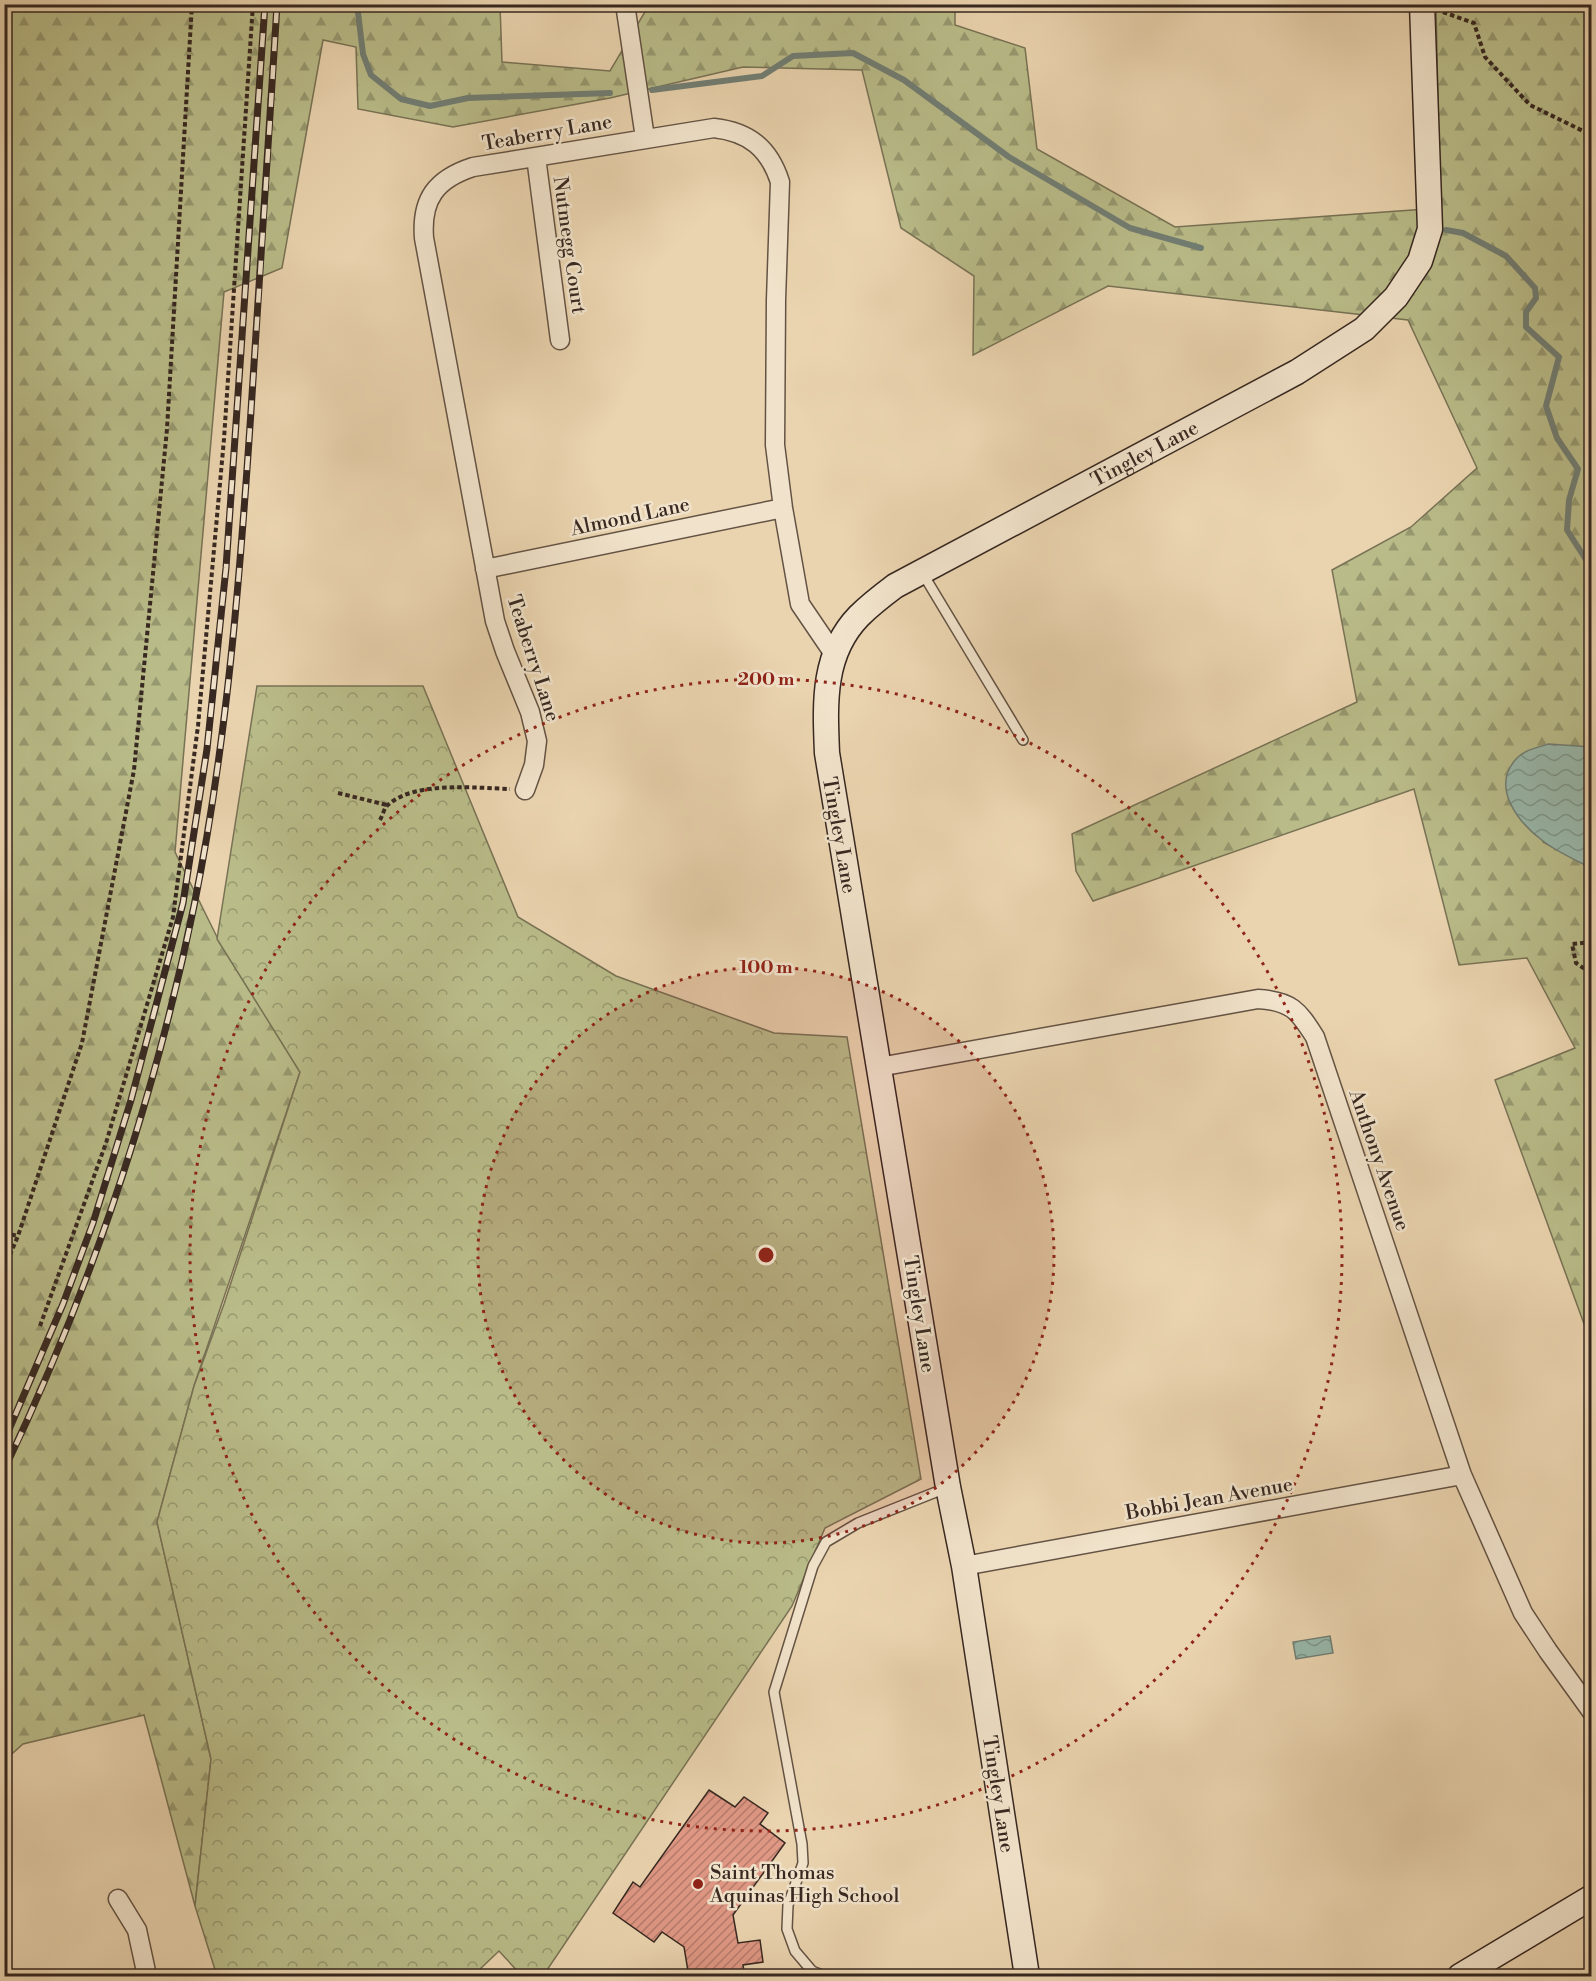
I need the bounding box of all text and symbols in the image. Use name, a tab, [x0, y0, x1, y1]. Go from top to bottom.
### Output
street label: Teaberry Lane	[480, 110, 614, 157]
street label: Nutmegg Court	[547, 175, 591, 315]
street label: Tingley Lane	[1087, 416, 1203, 493]
street label: Almond Lane	[567, 493, 692, 543]
street label: Teaberry Lane	[500, 592, 565, 725]
text: 200 m	[738, 668, 795, 691]
street label: Tingley Lane	[816, 775, 861, 896]
text: 100 m	[739, 956, 793, 979]
street label: Anthony Avenue	[1342, 1086, 1414, 1234]
centre of rings	[756, 1245, 776, 1265]
street label: Tingley Lane	[897, 1254, 940, 1374]
street label: Bobbi Jean Avenue	[1123, 1472, 1295, 1527]
street label: Tingley Lane	[976, 1734, 1019, 1854]
place label: Saint Thomas Aquinas High School	[709, 1861, 900, 1909]
marker: Saint Thomas Aquinas High School	[691, 1877, 705, 1891]

